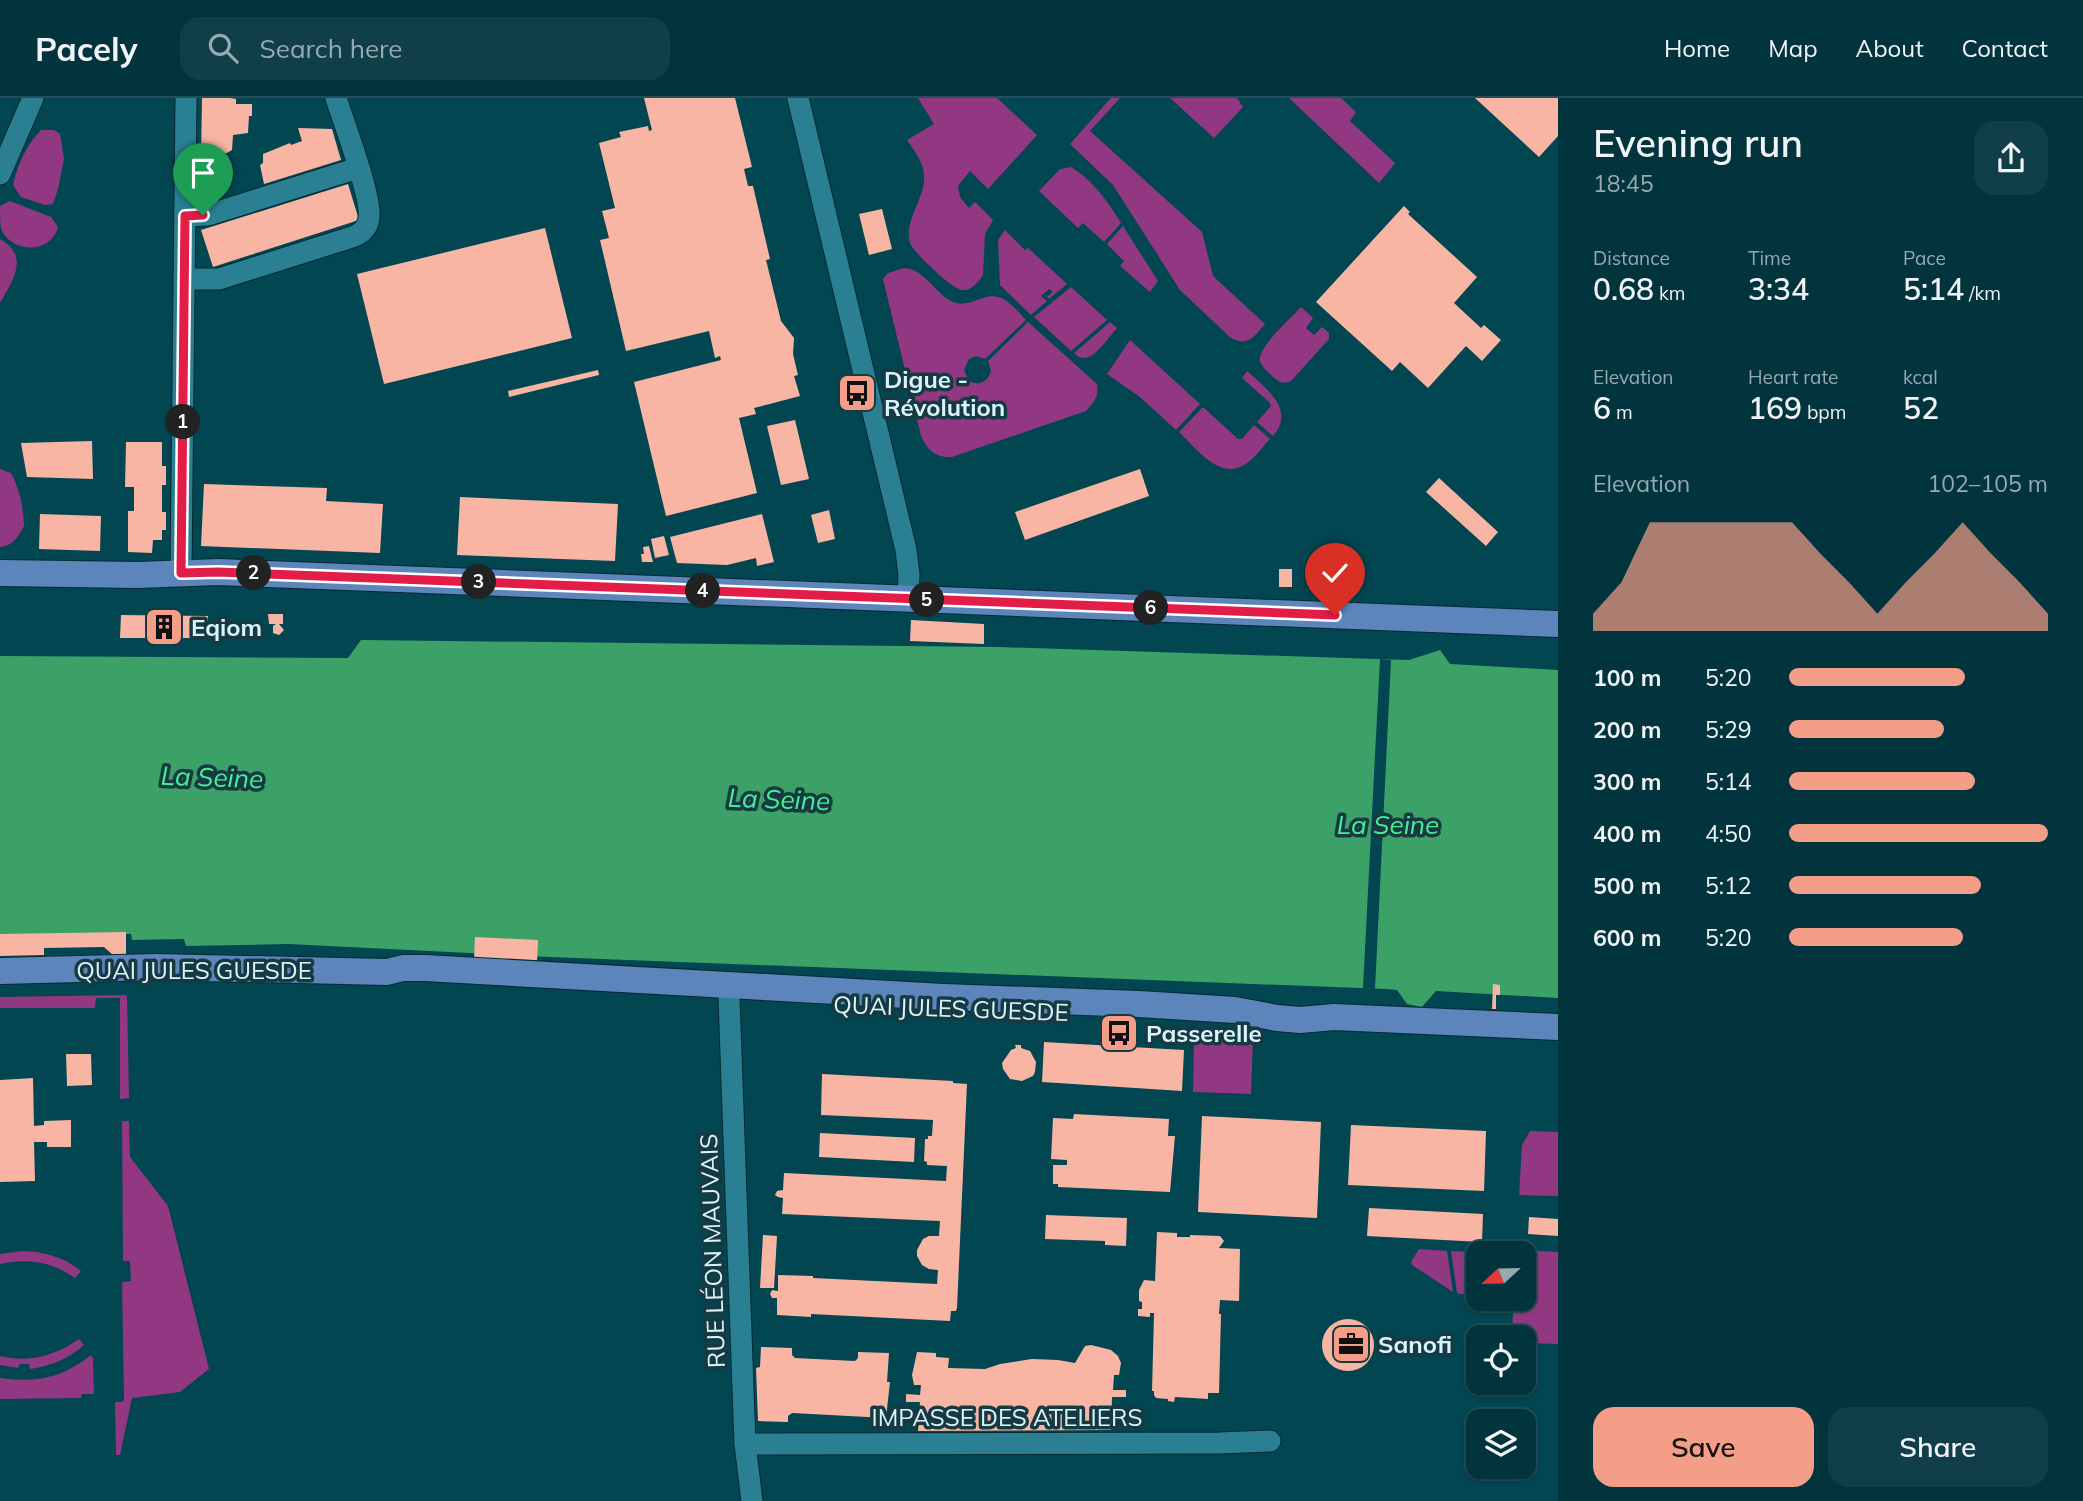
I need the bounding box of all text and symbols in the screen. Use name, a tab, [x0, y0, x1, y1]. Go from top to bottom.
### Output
search box	[180, 17, 670, 80]
text: Pacely	[35, 28, 138, 69]
icon: search	[204, 29, 242, 67]
text: Search here	[260, 32, 403, 65]
text: Home	[1664, 33, 1730, 63]
text: Map	[1768, 33, 1818, 63]
text: About	[1856, 33, 1924, 63]
text: Contact	[1962, 33, 2048, 63]
text: Evening run	[1593, 119, 1803, 167]
button: share	[1974, 121, 2048, 195]
pin	[173, 143, 233, 215]
icon: arrive	[184, 154, 222, 192]
text: 18:45	[1593, 169, 1653, 198]
text: Distance	[1593, 246, 1670, 270]
text: Time	[1748, 246, 1791, 270]
text: Pace	[1903, 246, 1946, 270]
text: 0.68	[1593, 270, 1654, 308]
text: 3:34	[1748, 270, 1809, 308]
text: 5:14	[1903, 270, 1964, 308]
text: km	[1654, 281, 1686, 305]
text: /km	[1964, 281, 2001, 305]
place label: Digue - Révolution	[884, 364, 1005, 422]
text: Elevation	[1593, 365, 1673, 389]
text: Heart rate	[1748, 365, 1838, 389]
text: kcal	[1903, 365, 1938, 389]
bus stop icon: Digue - Révolution	[836, 372, 878, 414]
text: 6	[1593, 389, 1611, 427]
text: 169	[1748, 389, 1802, 427]
text: 52	[1903, 389, 1939, 427]
text: m	[1611, 400, 1633, 424]
text: bpm	[1802, 400, 1846, 424]
pin: 1	[166, 404, 200, 440]
text: 1	[177, 409, 188, 433]
text: Elevation	[1593, 469, 1690, 498]
text: 102–105 m	[1927, 469, 2048, 498]
pin	[1305, 543, 1365, 615]
icon: check	[1316, 554, 1354, 592]
pin: 2	[236, 556, 272, 590]
text: 2	[248, 560, 259, 584]
pin: 3	[462, 564, 496, 600]
text: 3	[473, 569, 484, 593]
pin: 4	[686, 574, 720, 608]
text: 4	[697, 578, 708, 602]
pin: 5	[909, 582, 944, 618]
text: 5	[921, 587, 932, 611]
pin: 6	[1134, 590, 1168, 626]
text: 6	[1145, 595, 1156, 619]
building icon: Eqiom	[143, 606, 185, 648]
place label: Eqiom	[191, 612, 262, 642]
text: 100 m	[1593, 663, 1661, 692]
text: 5:20	[1705, 663, 1752, 692]
text: 200 m	[1593, 715, 1661, 744]
text: 5:29	[1705, 715, 1752, 744]
water label: La Seine	[160, 759, 264, 795]
text: 300 m	[1593, 767, 1661, 796]
text: 5:14	[1705, 767, 1752, 796]
water label: La Seine	[727, 781, 831, 817]
water label: La Seine	[1337, 808, 1439, 841]
text: 400 m	[1593, 819, 1661, 848]
text: 4:50	[1705, 819, 1752, 848]
text: 500 m	[1593, 871, 1661, 900]
text: 5:12	[1705, 871, 1752, 900]
text: 600 m	[1593, 923, 1661, 952]
text: 5:20	[1705, 923, 1752, 952]
street label: QUAI JULES GUESDE	[76, 955, 312, 985]
street label: QUAI JULES GUESDE	[833, 989, 1069, 1027]
bus stop icon: Passerelle	[1098, 1012, 1140, 1054]
place label: Passerelle	[1146, 1018, 1262, 1048]
street label: RUE LÉON MAUVAIS	[693, 1133, 731, 1369]
north arrow	[1466, 1241, 1536, 1311]
map controls	[1466, 1241, 1536, 1479]
office icon: Sanofi	[1330, 1323, 1372, 1365]
button: locate	[1466, 1325, 1536, 1395]
place label: Sanofi	[1378, 1329, 1452, 1359]
street label: IMPASSE DES ATELIERS	[872, 1402, 1142, 1432]
button: Save	[1593, 1407, 1814, 1487]
button: Share	[1828, 1407, 2048, 1487]
button: layers	[1466, 1409, 1536, 1479]

